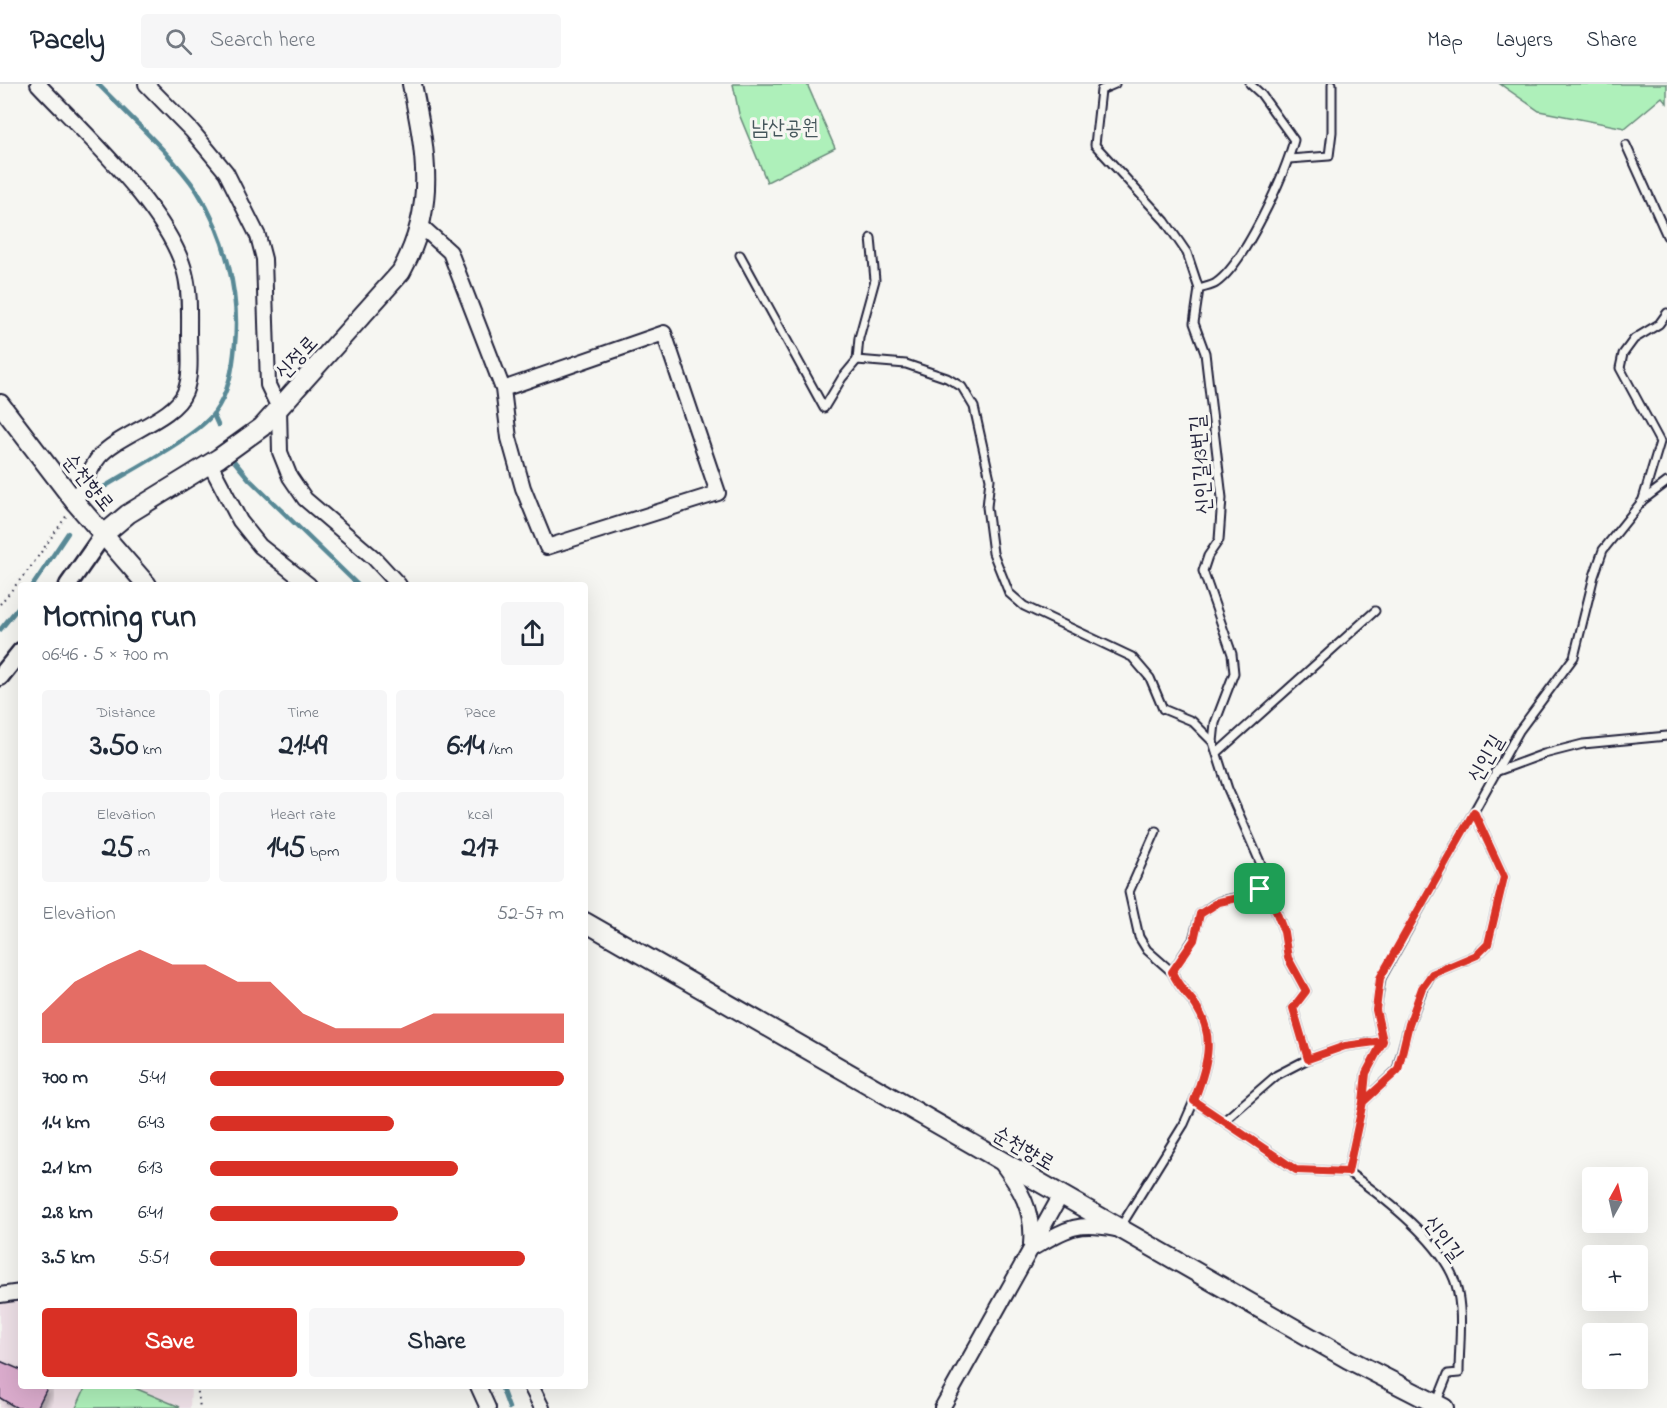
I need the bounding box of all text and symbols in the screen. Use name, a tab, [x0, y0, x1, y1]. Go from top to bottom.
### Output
search box	[141, 14, 561, 68]
text: Pacely	[30, 21, 105, 62]
icon: search	[162, 25, 195, 58]
text: Search here	[210, 25, 315, 57]
text: Map	[1427, 26, 1463, 56]
text: Layers	[1496, 26, 1553, 56]
text: Share	[1586, 26, 1637, 56]
park label: 남산공원	[751, 114, 819, 144]
street label: 신정로	[269, 330, 326, 387]
street label: 신인길13번길	[1184, 414, 1220, 516]
street label: 순천향로	[55, 448, 120, 519]
text: Morning run	[42, 594, 196, 642]
button: share	[501, 602, 564, 665]
text: 06:46 · 5 × 700 m	[42, 641, 168, 670]
text: Distance	[97, 701, 155, 725]
text: Time	[287, 701, 319, 725]
text: Pace	[464, 701, 496, 725]
text: 3.50	[90, 725, 139, 769]
text: 21:49	[279, 725, 327, 769]
text: 6:14	[447, 725, 485, 769]
street label: 신인길	[1461, 729, 1512, 788]
text: km	[139, 738, 162, 762]
text: /km	[485, 738, 513, 762]
text: Elevation	[97, 803, 155, 827]
text: Heart rate	[270, 803, 336, 827]
text: kcal	[467, 803, 493, 827]
text: 25	[102, 827, 134, 871]
text: 145	[267, 827, 306, 871]
text: 217	[462, 827, 498, 871]
text: m	[134, 840, 150, 864]
text: bpm	[306, 840, 339, 864]
pin	[1234, 863, 1285, 914]
icon: arrive	[1243, 872, 1276, 905]
text: Elevation	[42, 900, 116, 929]
text: 52–57 m	[497, 900, 564, 929]
text: 700 m	[42, 1064, 88, 1093]
text: 5:41	[138, 1064, 166, 1093]
text: 1.4 km	[42, 1109, 90, 1138]
text: 6:43	[138, 1109, 165, 1138]
street label: 순천향로	[986, 1120, 1060, 1180]
text: 2.1 km	[42, 1154, 92, 1183]
text: 6:13	[138, 1154, 163, 1183]
north arrow	[1582, 1167, 1648, 1233]
map controls	[1582, 1167, 1648, 1389]
text: 2.8 km	[42, 1199, 93, 1228]
text: 6:41	[138, 1199, 163, 1228]
street label: 신인길	[1415, 1210, 1470, 1269]
text: 3.5 km	[42, 1244, 95, 1273]
text: 5:51	[138, 1244, 169, 1273]
button: +	[1582, 1245, 1648, 1311]
button: Save	[42, 1308, 297, 1377]
button: Share	[309, 1308, 564, 1377]
button: −	[1582, 1323, 1648, 1389]

